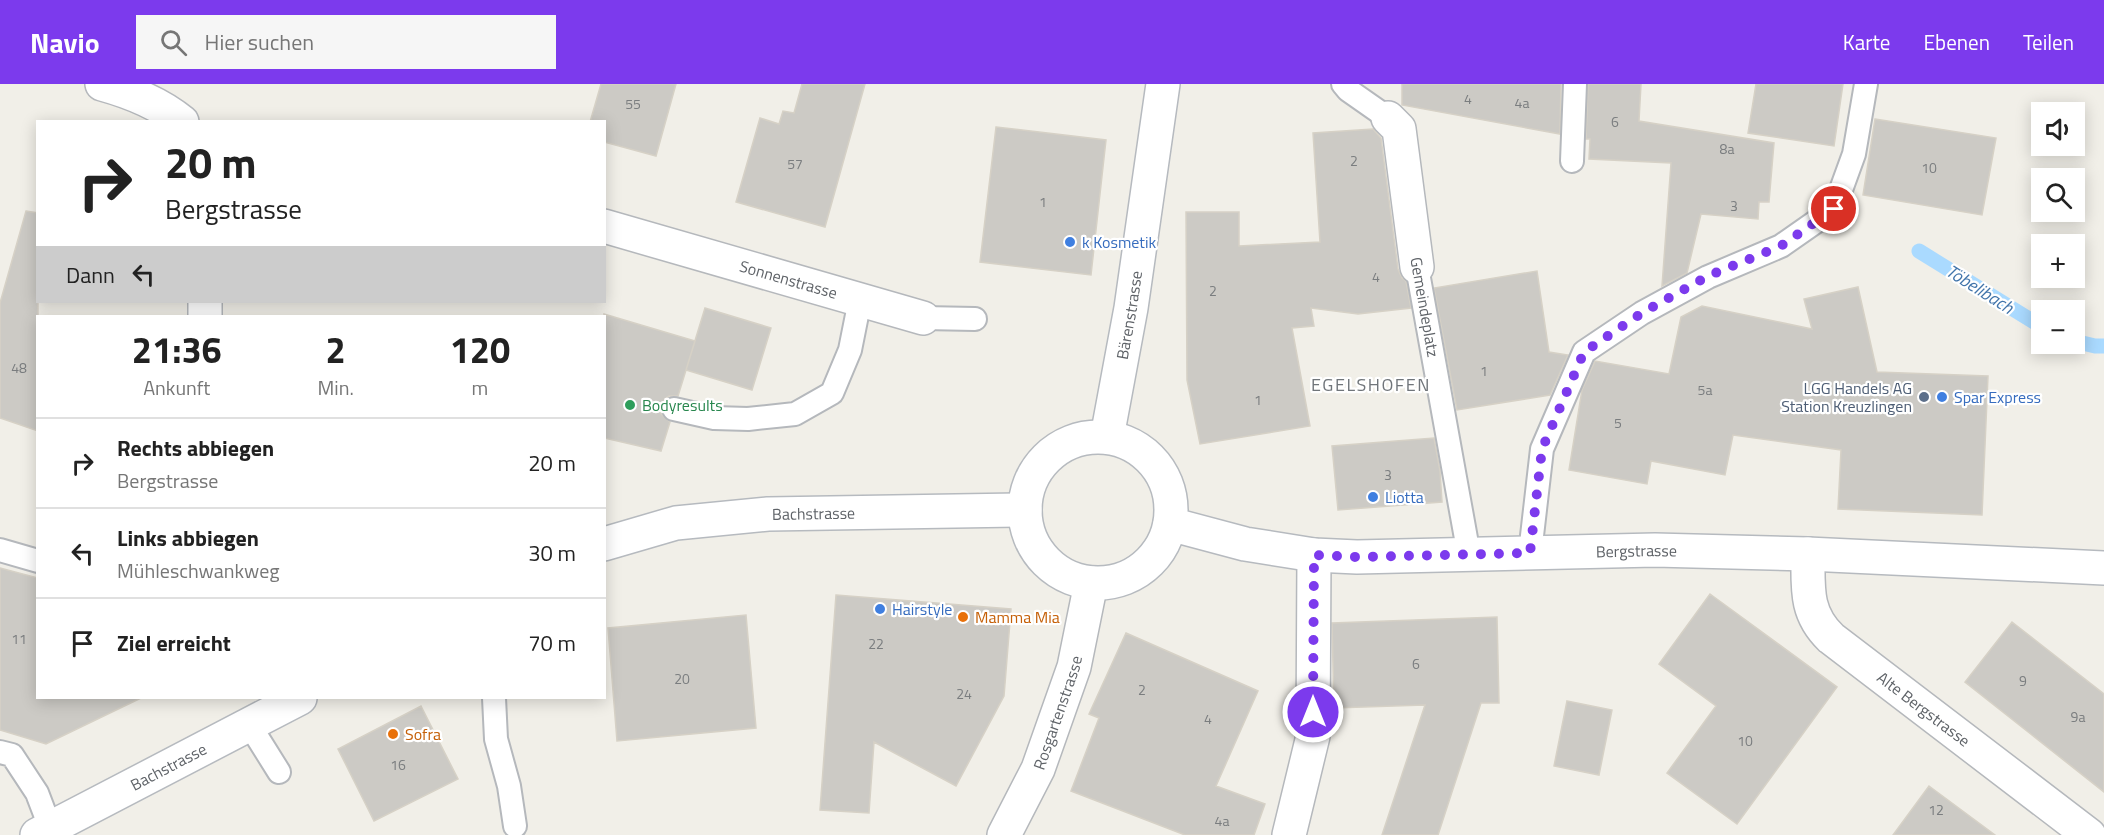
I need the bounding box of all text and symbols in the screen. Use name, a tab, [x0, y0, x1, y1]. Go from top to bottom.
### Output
search box	[136, 15, 556, 69]
text: Navio	[30, 21, 100, 64]
text: Hier suchen	[205, 25, 314, 59]
icon: search	[157, 26, 190, 59]
text: Karte	[1843, 26, 1890, 58]
text: Ebenen	[1923, 26, 1990, 58]
text: Teilen	[2023, 26, 2074, 58]
house number: 4	[1464, 88, 1472, 109]
house number: 4a	[1515, 92, 1529, 113]
house number: 55	[625, 93, 641, 114]
map controls	[2031, 102, 2085, 354]
button: sound	[2031, 102, 2085, 156]
house number: 6	[1611, 111, 1619, 132]
text: 20 m	[165, 130, 257, 194]
house number: 8a	[1720, 138, 1734, 159]
icon: right	[66, 144, 144, 222]
house number: 2	[1350, 150, 1358, 171]
house number: 57	[787, 153, 803, 174]
house number: 10	[1921, 157, 1937, 178]
button: search	[2031, 168, 2085, 222]
pin	[1808, 183, 1859, 234]
text: Bergstrasse	[165, 188, 302, 229]
house number: 1	[1039, 191, 1047, 212]
icon: arrive	[1817, 192, 1850, 225]
house number: 3	[1730, 195, 1738, 216]
place label: k Kosmetik	[1082, 230, 1156, 254]
button: +	[2031, 234, 2085, 288]
marker: k Kosmetik	[1063, 235, 1077, 249]
street label: Sonnenstrasse	[737, 254, 840, 305]
street label: Gemeindeplatz	[1404, 255, 1446, 359]
text: Dann	[66, 258, 115, 292]
icon: left	[127, 258, 160, 291]
water label: Töbelibach	[1941, 258, 2020, 321]
house number: 4	[1372, 266, 1380, 287]
street label: Bärenstrasse	[1110, 269, 1148, 361]
house number: 2	[1209, 280, 1217, 301]
button: −	[2031, 300, 2085, 354]
text: 21:36	[132, 322, 222, 377]
text: 2	[326, 322, 346, 377]
text: 120	[450, 322, 510, 377]
house number: 48	[11, 357, 27, 378]
house number: 1	[1480, 360, 1488, 381]
district label: EGELSHOFEN	[1311, 371, 1431, 398]
text: Ankunft	[143, 372, 210, 403]
text: Min.	[318, 372, 354, 403]
text: m	[472, 372, 488, 403]
place label: LGG Handels AG Station Kreuzlingen	[1781, 376, 1912, 418]
house number: 5a	[1698, 379, 1712, 400]
place label: Spar Express	[1954, 385, 2041, 409]
house number: 1	[1254, 389, 1262, 410]
marker: LGG Handels AG Station Kreuzlingen	[1917, 390, 1931, 404]
marker: Spar Express	[1935, 390, 1949, 404]
place label: Bodyresults	[642, 393, 723, 417]
marker: Bodyresults	[623, 398, 637, 412]
house number: 5	[1614, 412, 1622, 433]
text: Rechts abbiegen	[117, 431, 274, 465]
text: 20 m	[528, 446, 576, 480]
icon: right	[66, 447, 99, 480]
house number: 3	[1384, 464, 1392, 485]
text: Bergstrasse	[117, 465, 218, 496]
place label: Liotta	[1385, 485, 1424, 509]
marker: Liotta	[1366, 490, 1380, 504]
street label: Bachstrasse	[772, 501, 855, 526]
text: Links abbiegen	[117, 521, 259, 555]
text: 30 m	[528, 536, 576, 570]
icon: left	[66, 537, 99, 570]
street label: Bergstrasse	[1595, 538, 1677, 563]
text: Mühleschwankweg	[117, 555, 280, 586]
place label: Hairstyle	[892, 597, 952, 621]
marker: Hairstyle	[873, 602, 887, 616]
place label: Mamma Mia	[975, 605, 1060, 629]
marker: Mamma Mia	[956, 610, 970, 624]
text: Ziel erreicht	[117, 626, 231, 660]
text: 70 m	[528, 626, 576, 660]
icon: arrive	[66, 627, 99, 660]
house number: 11	[11, 628, 27, 649]
house number: 22	[868, 633, 884, 654]
house number: 6	[1412, 653, 1420, 674]
street label: Rosgartenstrasse	[1027, 654, 1088, 773]
street label: Alte Bergstrasse	[1872, 665, 1975, 752]
house number: 20	[674, 668, 690, 689]
house number: 9	[2019, 670, 2027, 691]
house number: 2	[1138, 679, 1146, 700]
position arrow	[1281, 680, 1345, 744]
house number: 24	[956, 683, 972, 704]
house number: 9a	[2071, 706, 2085, 727]
house number: 4	[1204, 708, 1212, 729]
place label: Sofra	[405, 722, 441, 746]
marker: Sofra	[386, 727, 400, 741]
house number: 10	[1737, 730, 1753, 751]
street label: Bachstrasse	[126, 737, 211, 796]
house number: 16	[390, 754, 406, 775]
house number: 12	[1928, 799, 1944, 820]
house number: 4a	[1215, 810, 1229, 831]

